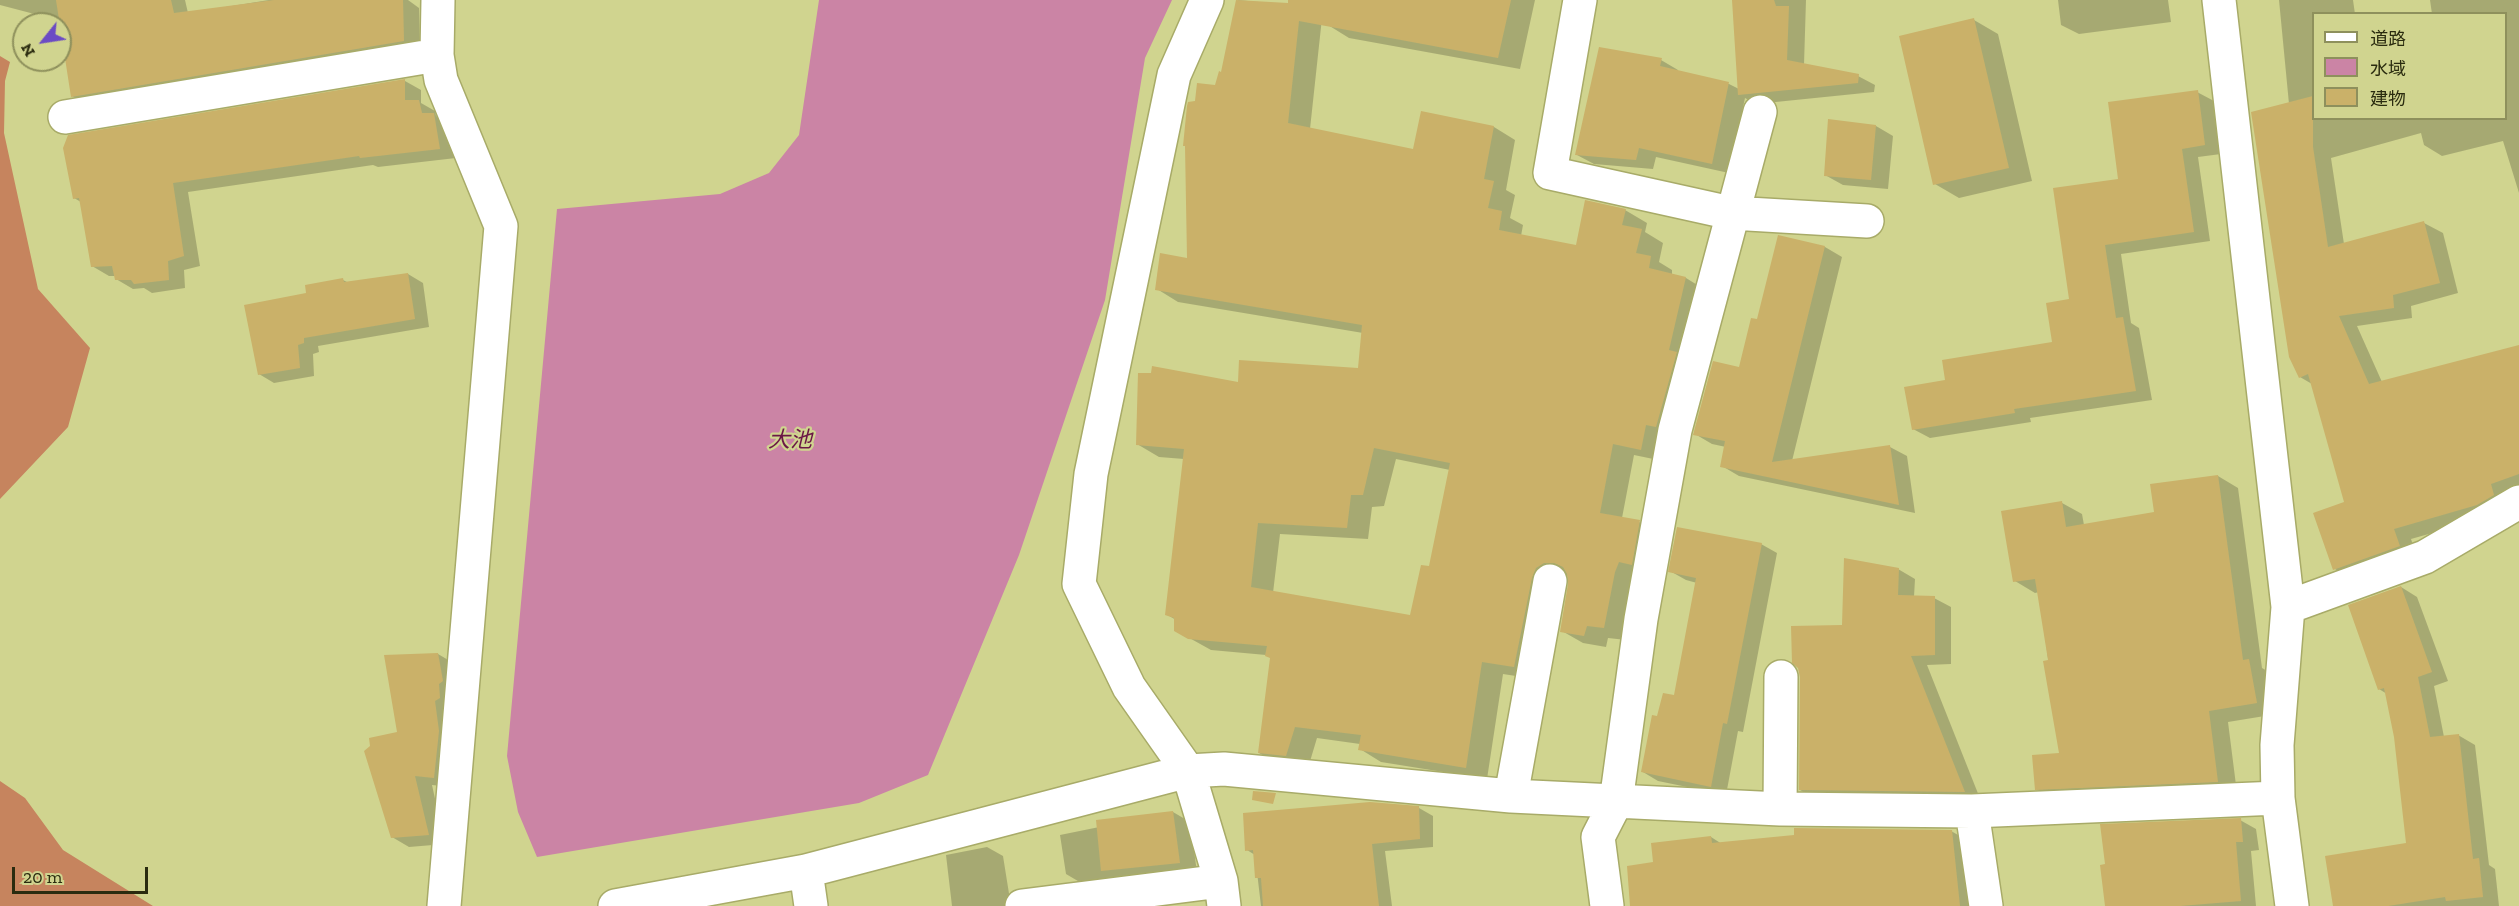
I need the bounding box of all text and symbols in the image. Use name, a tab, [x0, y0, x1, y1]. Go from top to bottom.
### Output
north arrow	[12, 12, 72, 72]
legend	[2312, 12, 2507, 120]
text: 道路	[2370, 28, 2406, 50]
text: N	[16, 40, 39, 60]
text: 水域	[2370, 58, 2406, 80]
text: 建物	[2370, 88, 2406, 110]
water label: 大池	[768, 428, 812, 454]
scale bar	[15, 855, 152, 893]
text: 20 m	[23, 866, 62, 888]

